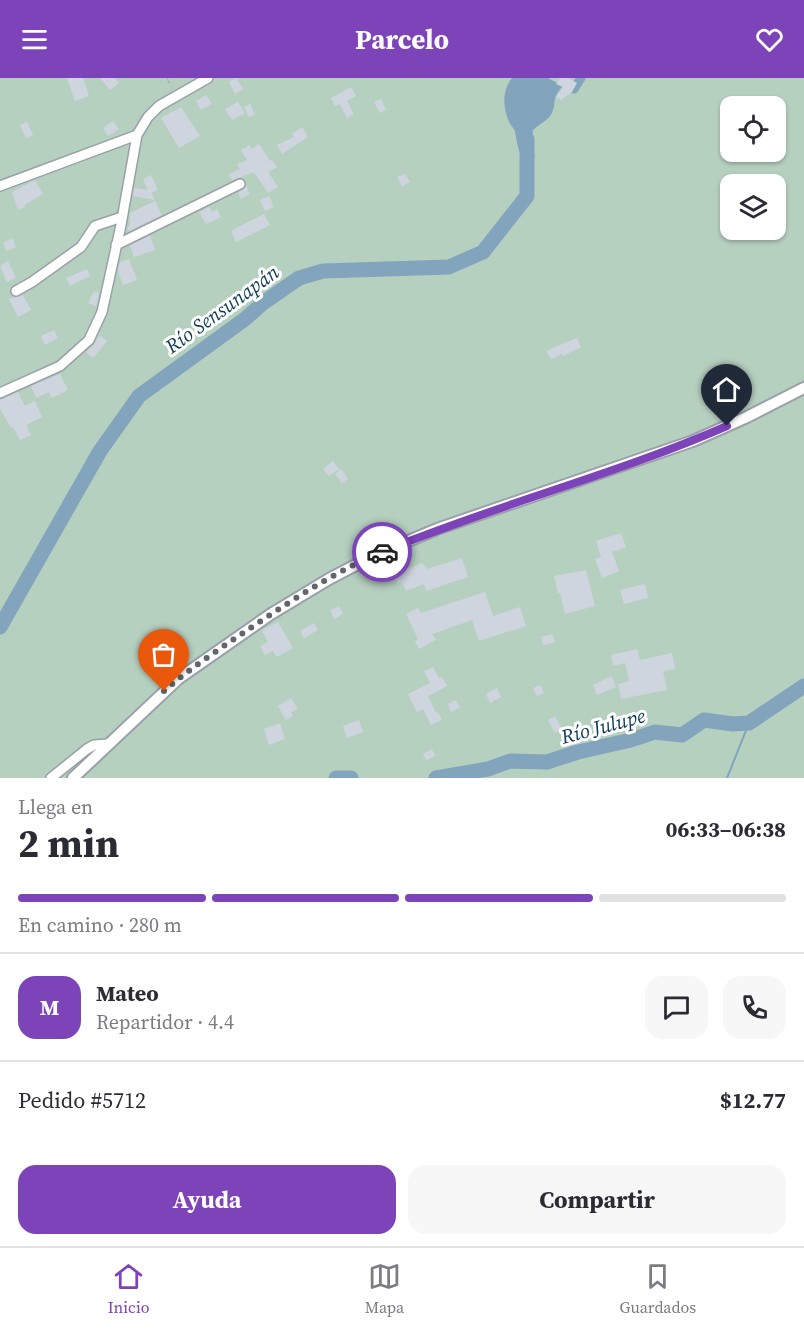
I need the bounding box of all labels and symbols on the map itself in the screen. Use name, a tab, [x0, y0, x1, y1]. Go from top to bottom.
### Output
water label: Río Sensunapán	[159, 258, 285, 360]
pin	[701, 364, 752, 426]
courier	[352, 522, 412, 582]
pin	[138, 629, 189, 691]
water label: Río Julupe	[557, 701, 648, 751]

